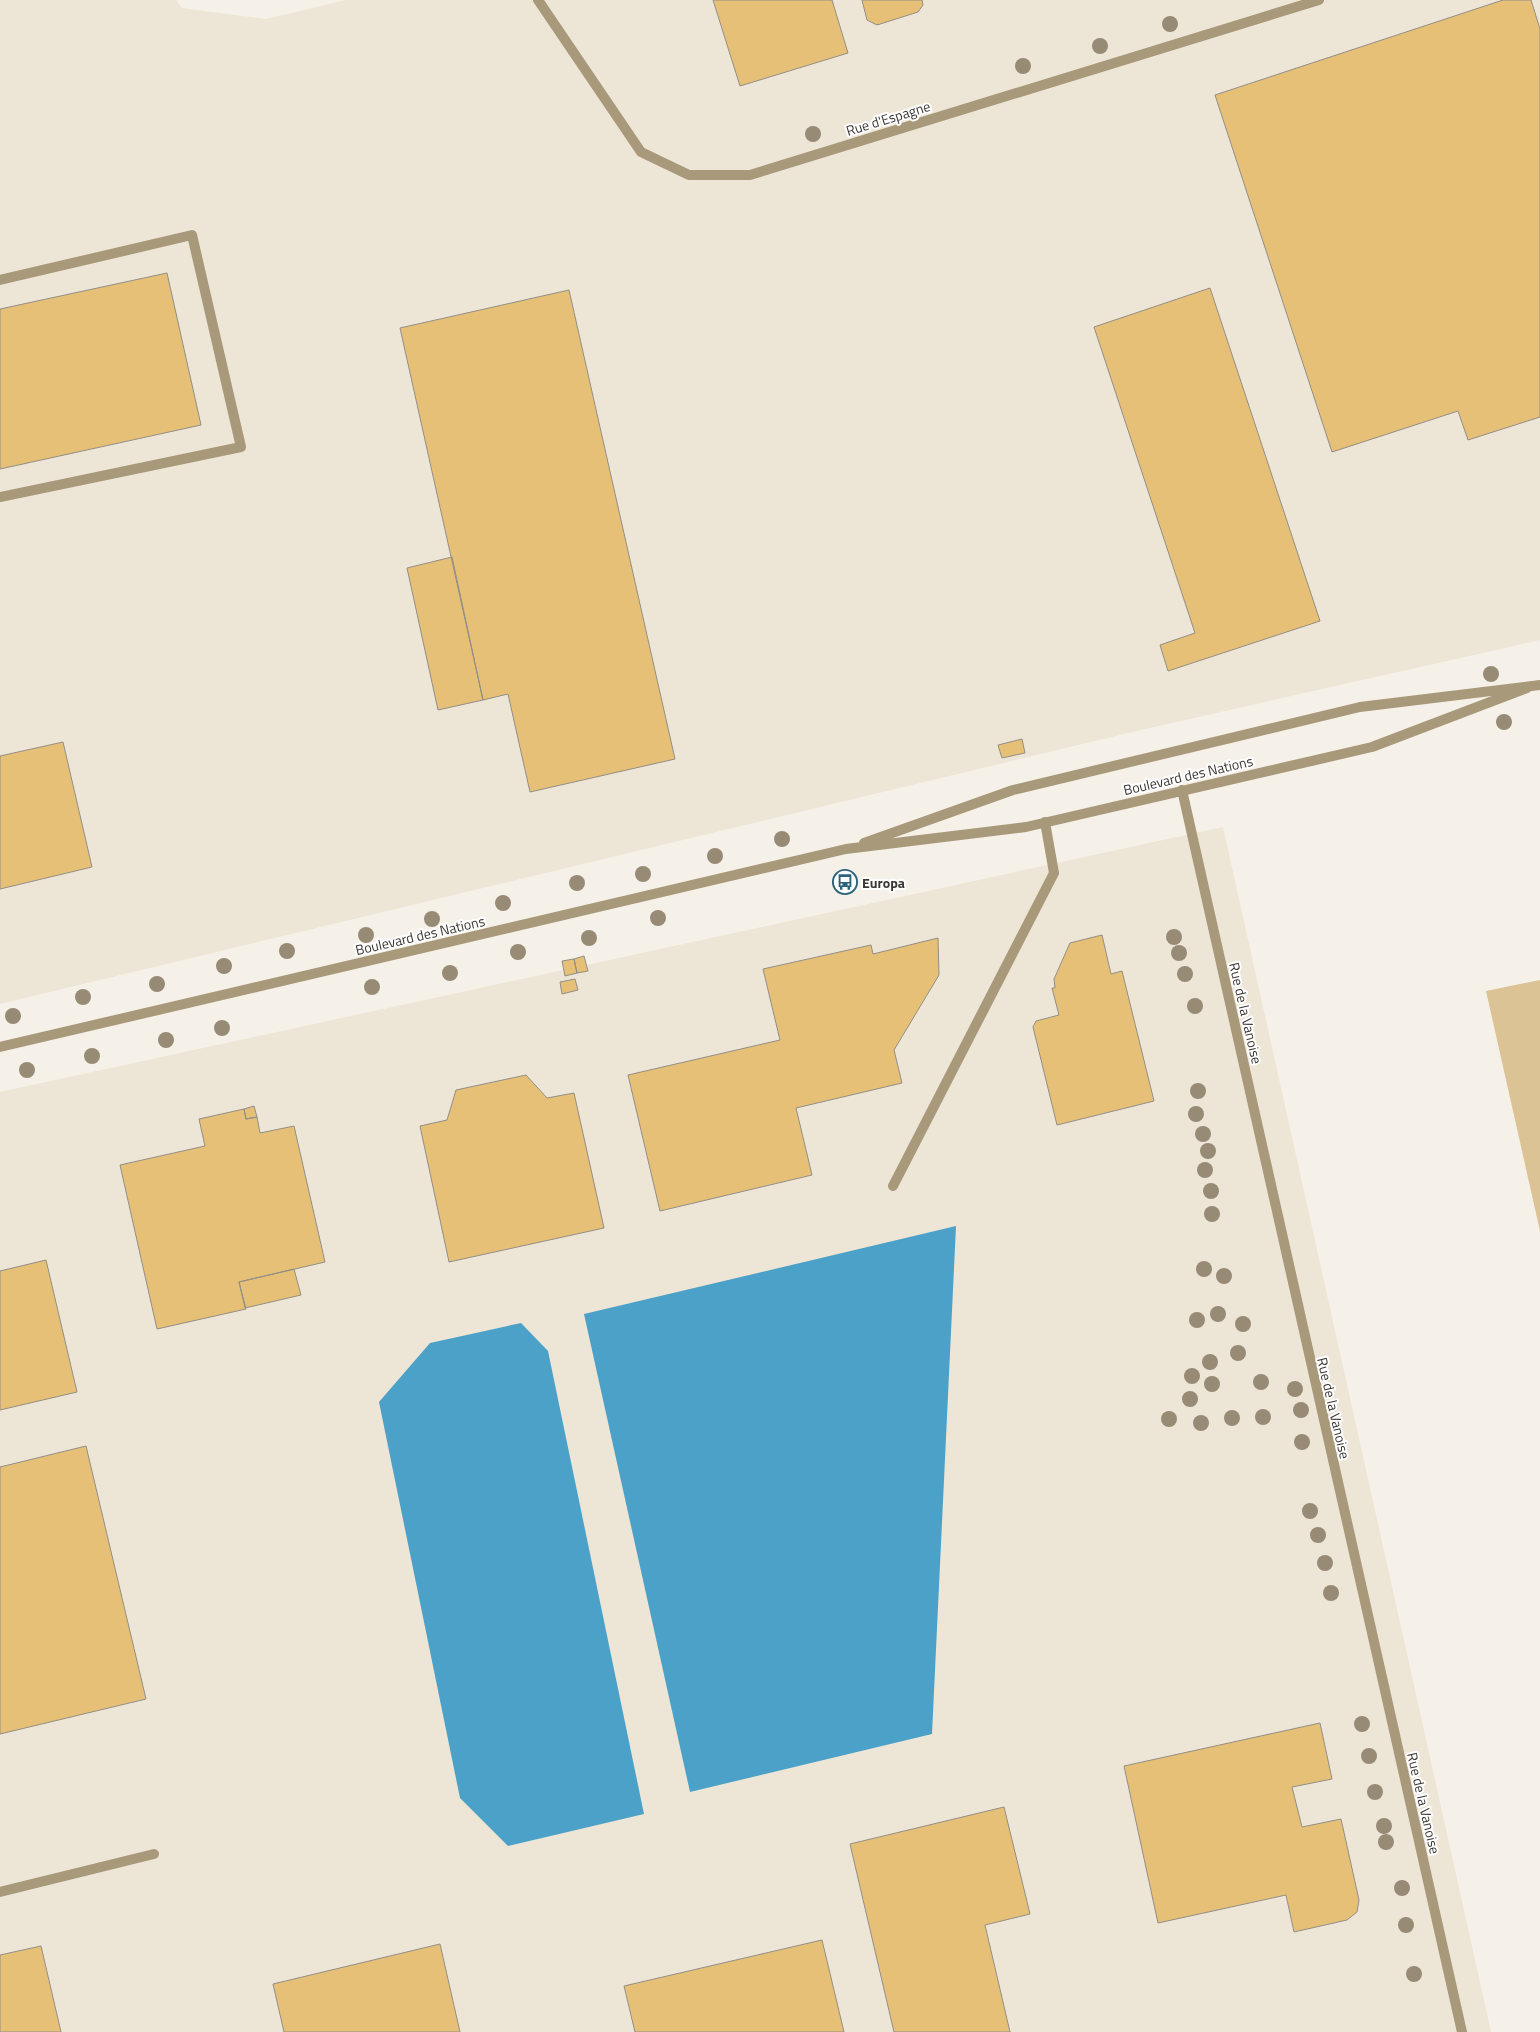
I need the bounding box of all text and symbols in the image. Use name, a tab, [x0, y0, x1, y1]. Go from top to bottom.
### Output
street label: Rue d'Espagne	[843, 95, 933, 141]
street label: Boulevard des Nations	[1121, 750, 1255, 800]
bus stop icon: Europa	[832, 869, 858, 895]
place label: Europa	[862, 872, 905, 893]
street label: Boulevard des Nations	[353, 910, 487, 960]
street label: Rue de la Vanoise	[1224, 960, 1268, 1066]
street label: Rue de la Vanoise	[1312, 1355, 1356, 1461]
street label: Rue de la Vanoise	[1402, 1750, 1446, 1856]

